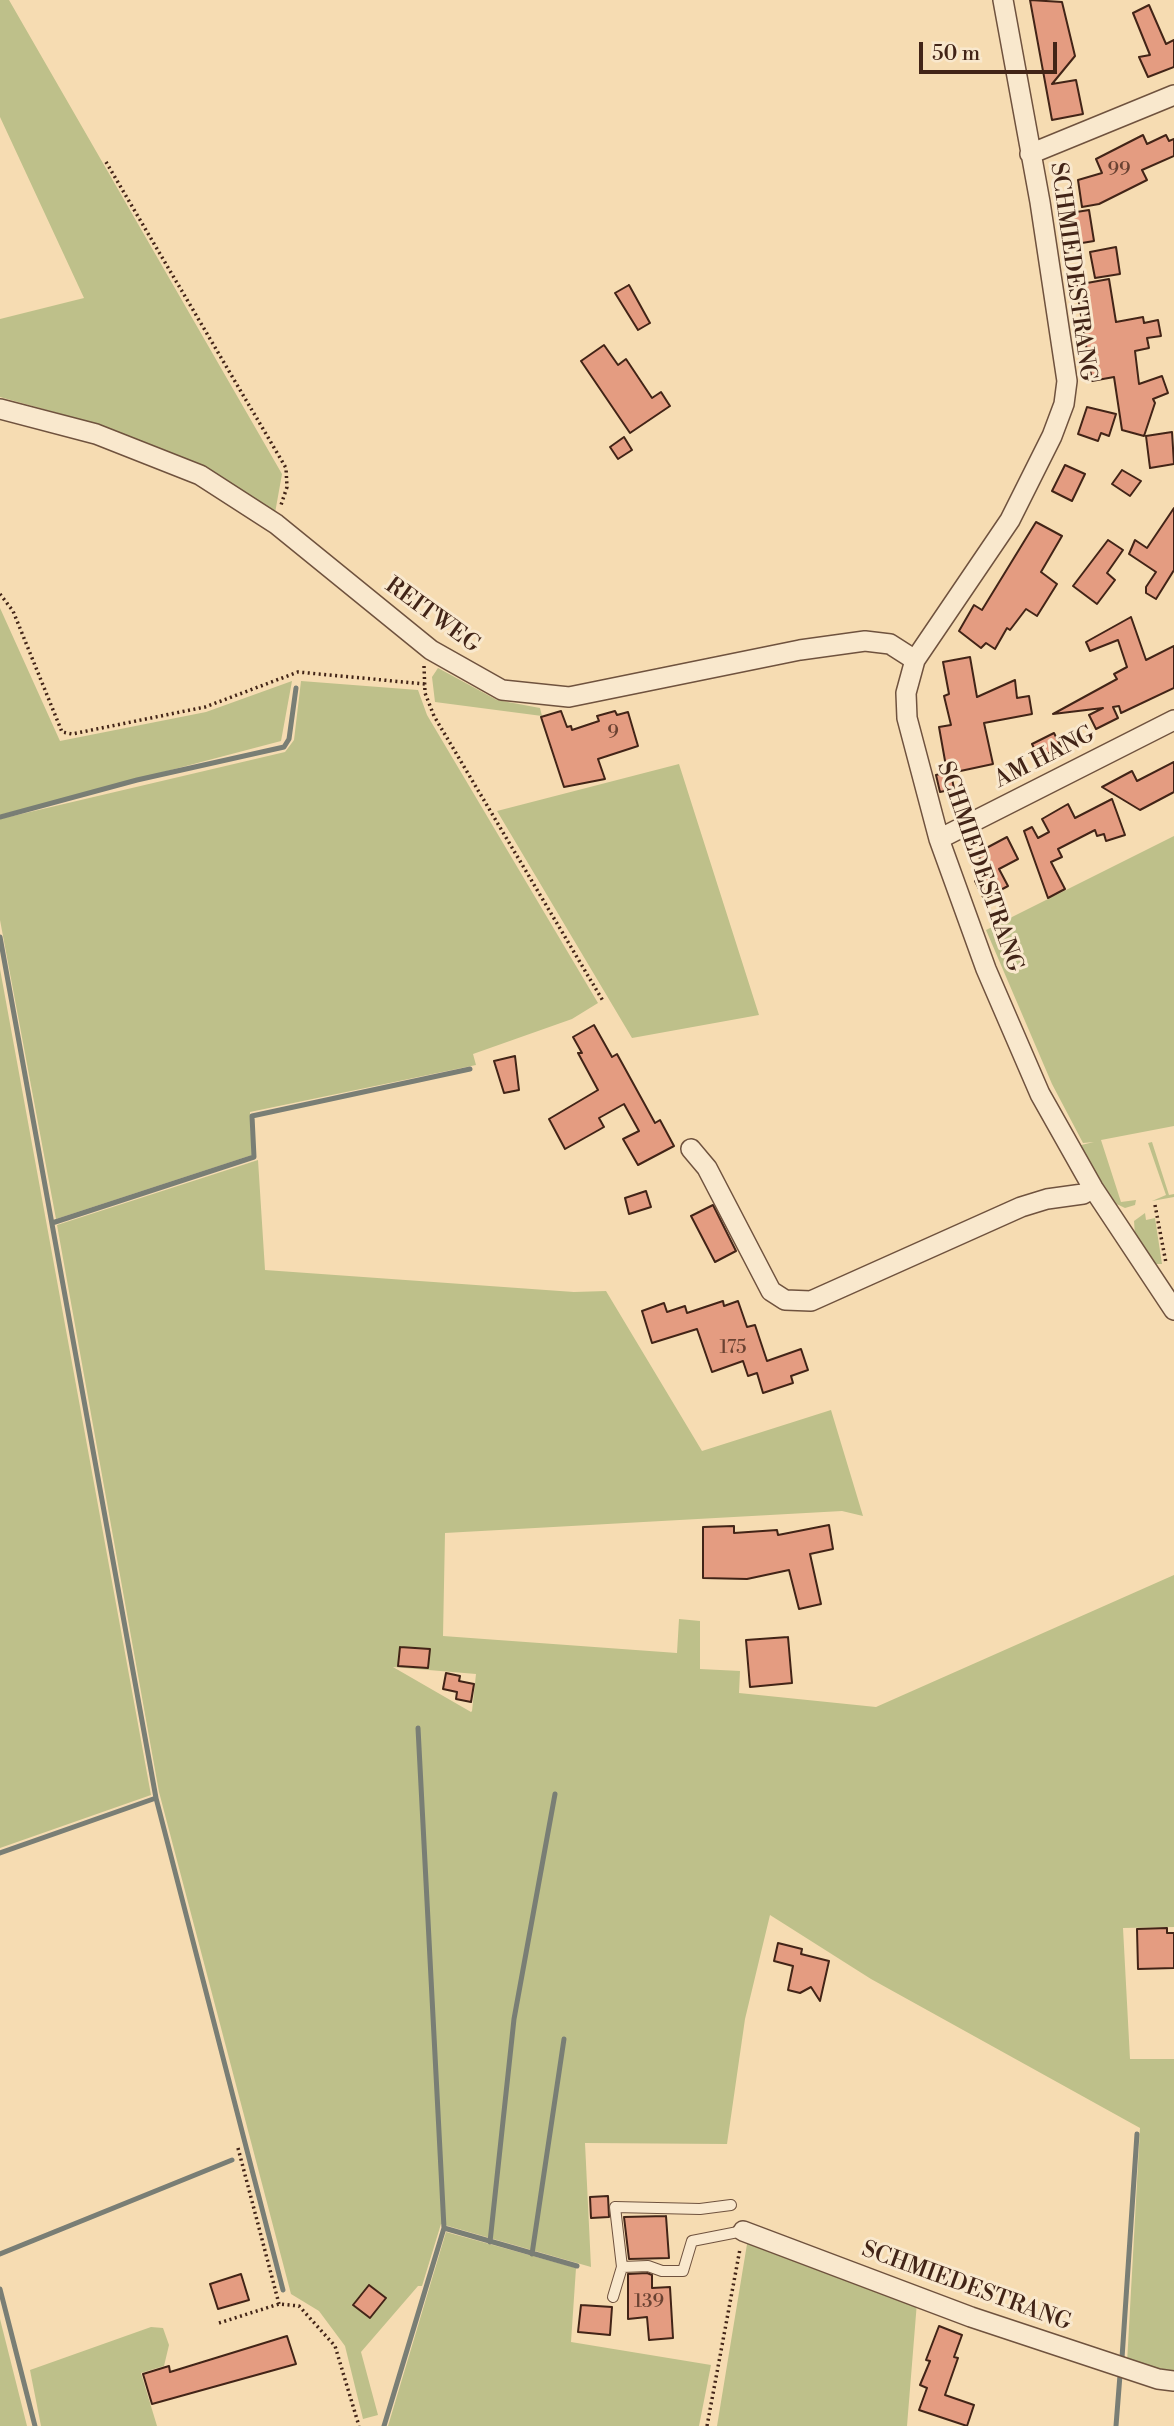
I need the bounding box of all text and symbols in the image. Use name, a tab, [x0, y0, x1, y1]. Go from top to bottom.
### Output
scale bar	[922, 28, 1060, 72]
text: 50 m	[932, 41, 980, 67]
house number: 99	[1107, 159, 1131, 181]
street label: SCHMIEDESTRANG	[1043, 161, 1101, 383]
street label: REITWEG	[379, 572, 485, 660]
street label: AM HANG	[990, 721, 1100, 795]
house number: 9	[607, 722, 619, 744]
street label: SCHMIEDESTRANG	[930, 758, 1028, 976]
house number: 175	[720, 1337, 746, 1359]
street label: SCHMIEDESTRANG	[858, 2236, 1074, 2338]
house number: 139	[634, 2291, 664, 2313]

